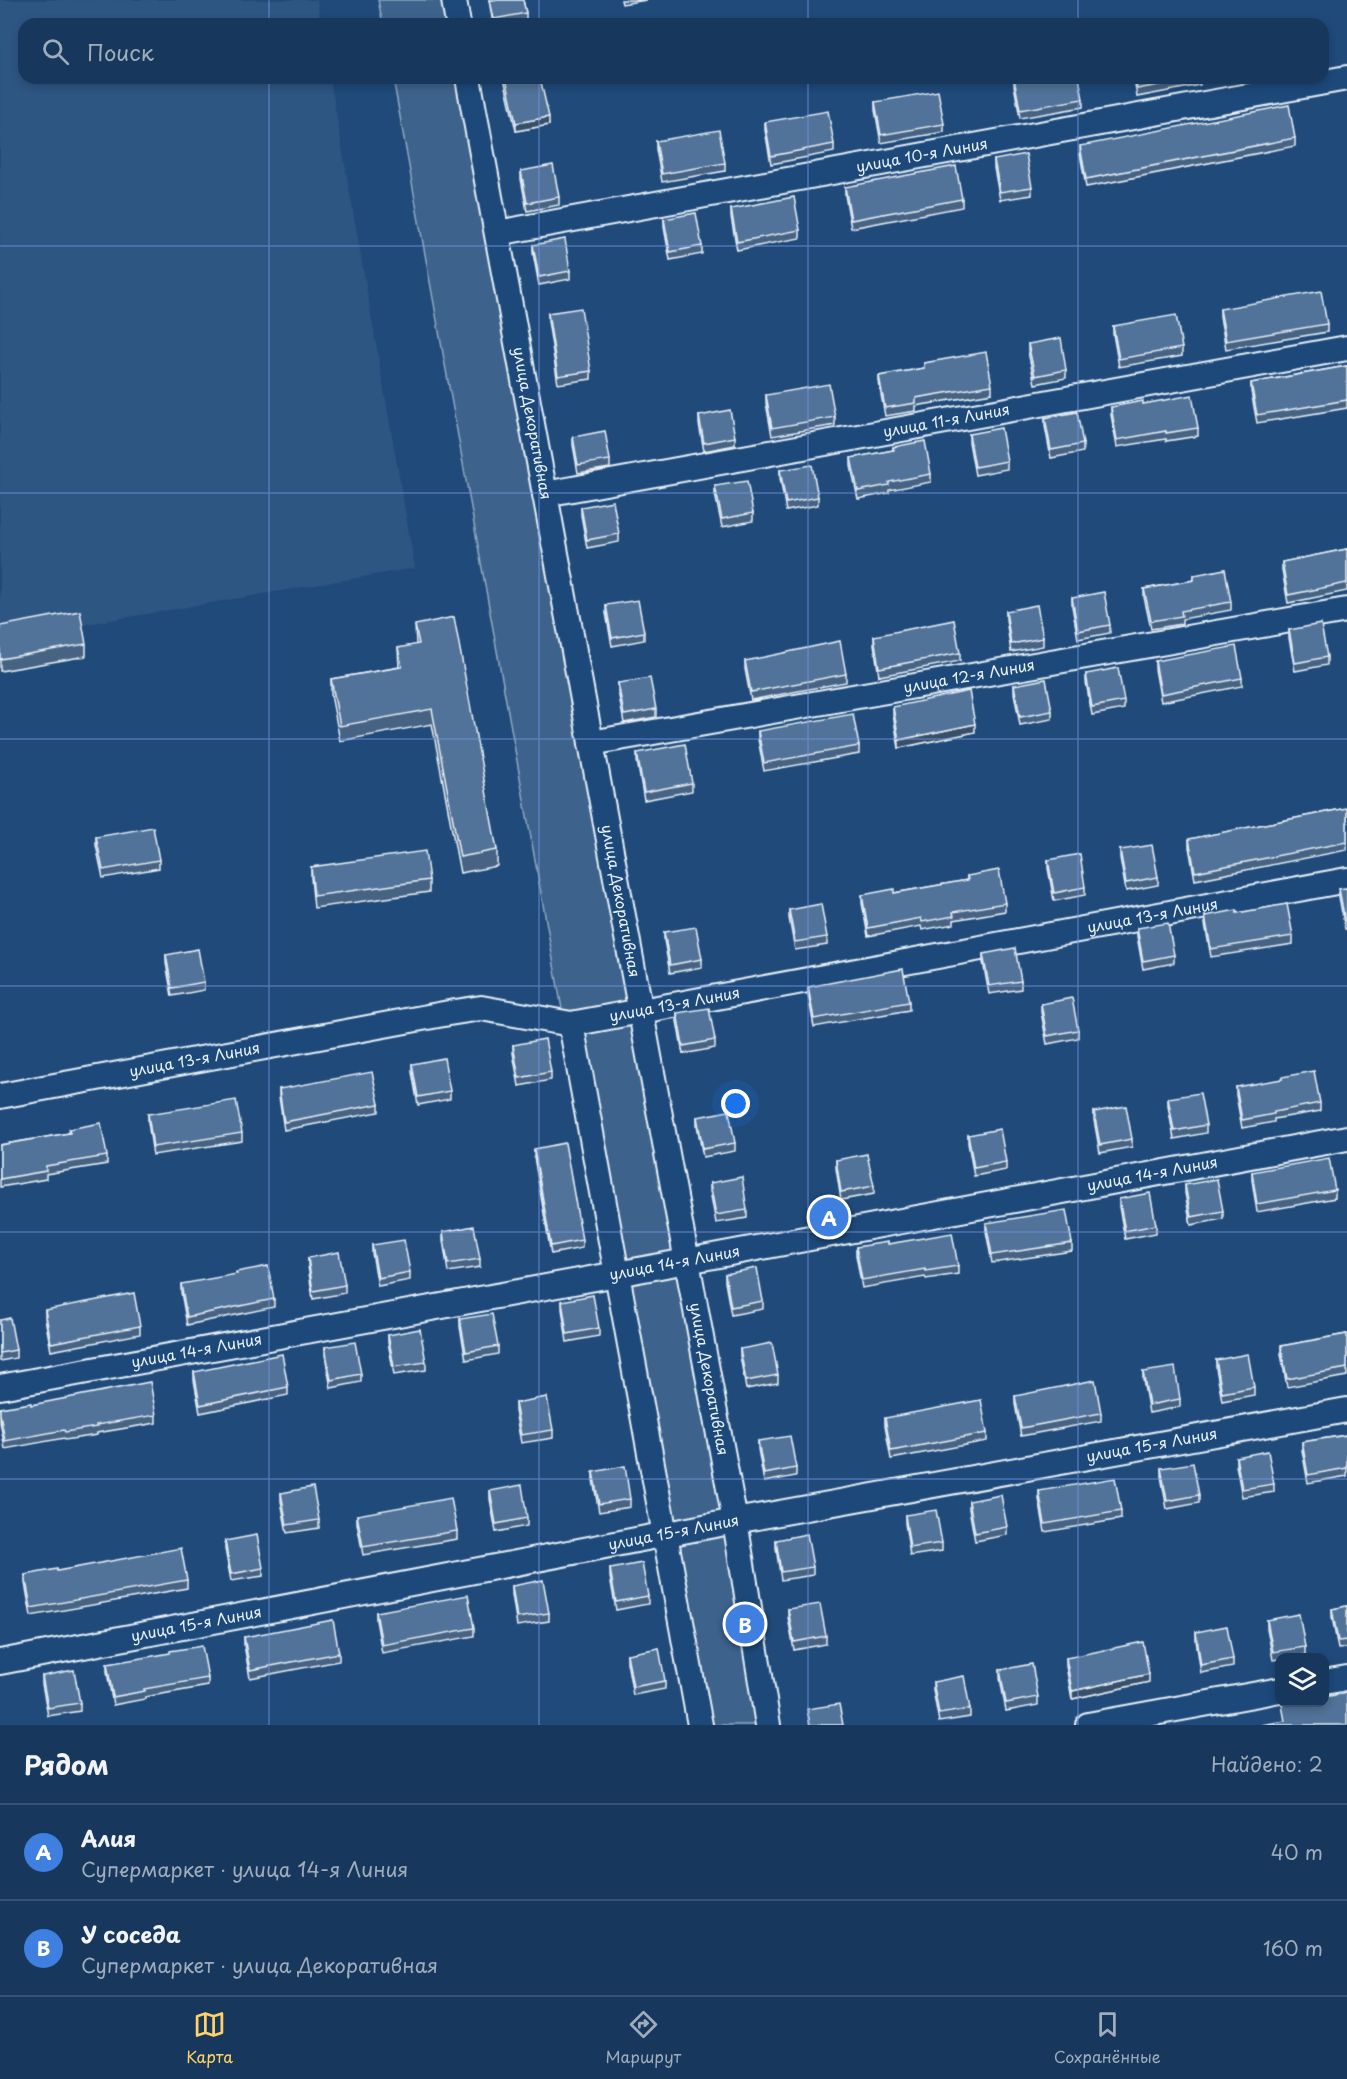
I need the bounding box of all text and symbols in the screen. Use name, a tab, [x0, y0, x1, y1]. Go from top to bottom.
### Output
search box	[18, 18, 1329, 84]
icon: search	[39, 35, 72, 68]
text: Поиск	[87, 35, 154, 68]
street label: улица 10-я Линия	[854, 131, 989, 177]
street label: улица Декоративная	[508, 345, 559, 501]
street label: улица 11-я Линия	[881, 397, 1011, 442]
street label: улица 12-я Линия	[901, 652, 1036, 698]
street label: улица Декоративная	[596, 823, 647, 979]
street label: улица 13-я Линия	[1085, 891, 1220, 938]
street label: улица 13-я Линия	[607, 980, 742, 1027]
street label: улица 13-я Линия	[127, 1035, 262, 1082]
your location	[721, 1089, 750, 1118]
street label: улица 14-я Линия	[1085, 1149, 1219, 1196]
pin: A	[810, 1194, 848, 1240]
street label: улица 14-я Линия	[607, 1238, 742, 1285]
street label: улица Декоративная	[685, 1300, 736, 1457]
street label: улица 14-я Линия	[129, 1326, 264, 1373]
street label: улица 15-я Линия	[1084, 1421, 1219, 1467]
street label: улица 15-я Линия	[606, 1507, 741, 1555]
street label: улица 15-я Линия	[129, 1599, 263, 1647]
pin: B	[726, 1602, 764, 1646]
map controls	[1275, 1653, 1329, 1707]
button: layers	[1275, 1653, 1329, 1707]
text: Рядом	[24, 1745, 109, 1784]
text: Найдено: 2	[1211, 1749, 1323, 1779]
text: Алия	[81, 1821, 136, 1854]
text: A	[36, 1837, 51, 1867]
text: 40 m	[1271, 1837, 1323, 1867]
text: Супермаркет · улица 14-я Линия	[81, 1854, 408, 1884]
text: У соседа	[81, 1917, 181, 1950]
text: B	[37, 1933, 50, 1963]
text: 160 m	[1263, 1933, 1323, 1963]
text: Супермаркет · улица Декоративная	[81, 1950, 438, 1980]
tab: Карта	[186, 2008, 233, 2068]
tab: Маршрут	[606, 2008, 681, 2068]
tab: Сохранённые	[1054, 2008, 1161, 2068]

